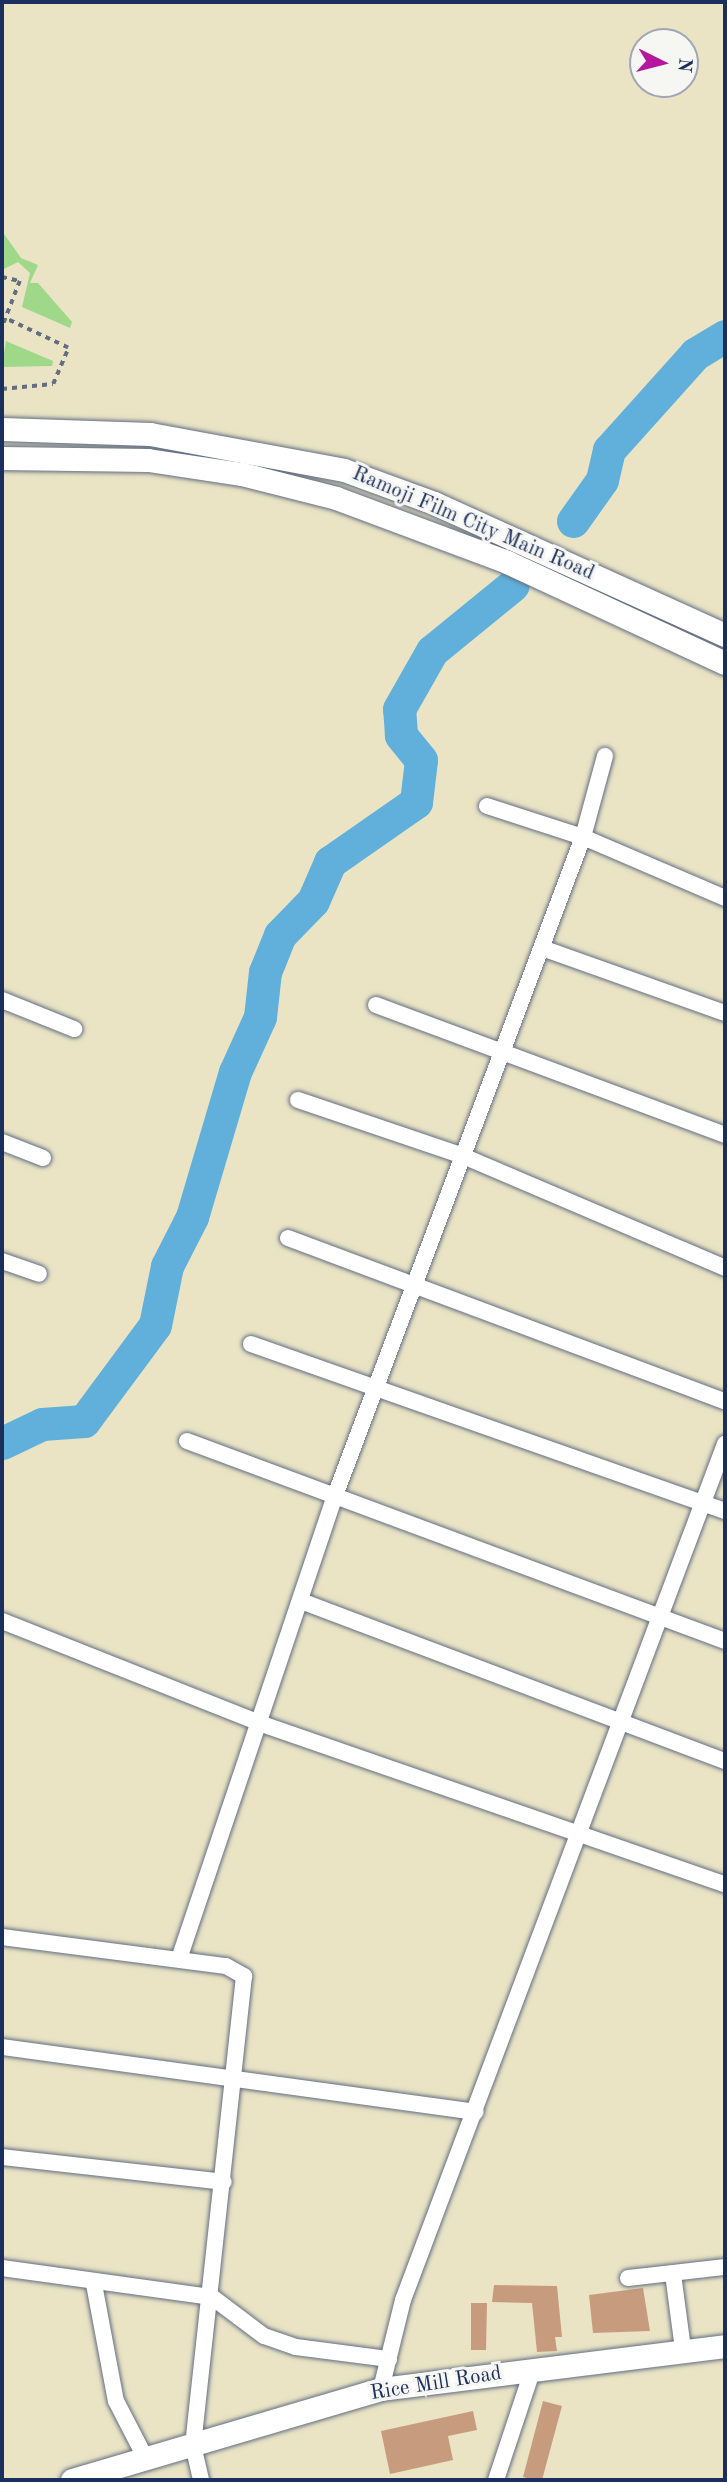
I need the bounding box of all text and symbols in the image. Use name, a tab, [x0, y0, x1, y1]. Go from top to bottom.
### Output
north arrow	[629, 28, 699, 98]
text: N	[673, 57, 694, 73]
street label: Ramoji Film City Main Road	[348, 461, 598, 587]
street label: Rice Mill Road	[369, 2361, 503, 2407]

